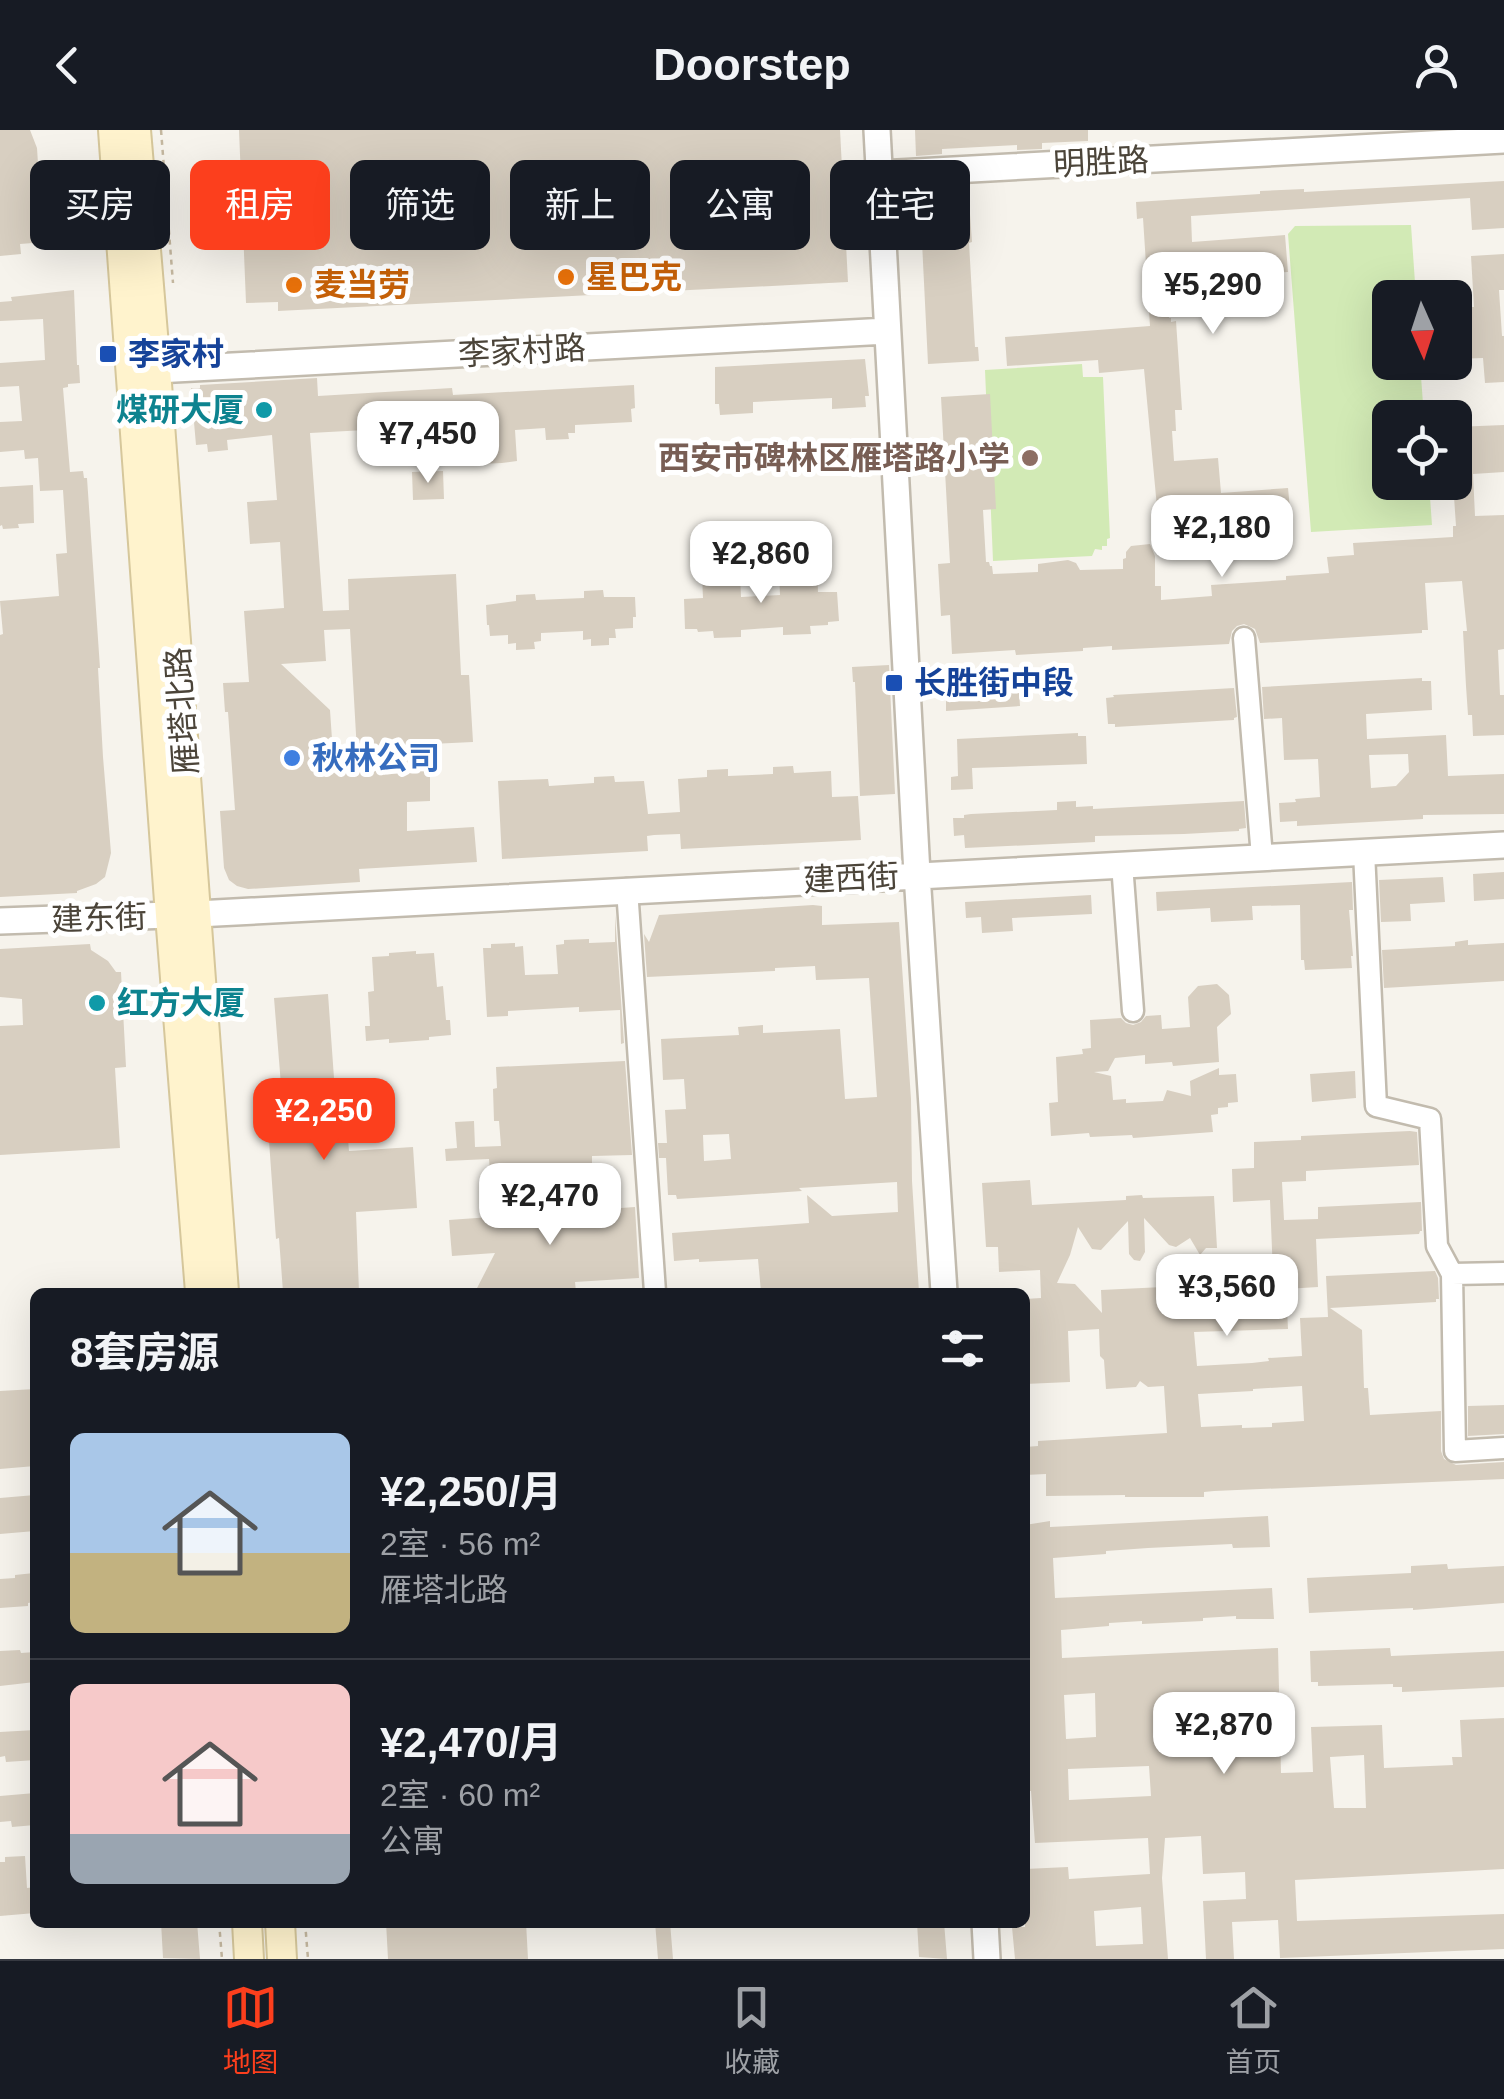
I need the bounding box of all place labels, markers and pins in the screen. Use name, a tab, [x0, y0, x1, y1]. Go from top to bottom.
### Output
pin: ¥5,290	[1132, 252, 1294, 337]
place label: 星巴克	[586, 259, 682, 295]
marker: 星巴克	[555, 266, 577, 288]
place label: 麦当劳	[314, 267, 410, 303]
marker: 麦当劳	[283, 274, 305, 296]
place label: 李家村	[128, 336, 224, 372]
marker: 李家村	[97, 343, 119, 365]
place label: 煤研大厦	[116, 392, 244, 428]
marker: 煤研大厦	[253, 399, 275, 421]
pin: ¥7,450	[347, 401, 509, 486]
place label: 西安市碑林区雁塔路小学	[658, 440, 1010, 476]
marker: 西安市碑林区雁塔路小学	[1019, 447, 1041, 469]
pin: ¥2,180	[1141, 495, 1303, 580]
pin: ¥2,860	[680, 521, 842, 606]
place label: 长胜街中段	[914, 665, 1074, 701]
marker: 长胜街中段	[883, 672, 905, 694]
place label: 秋林公司	[312, 740, 440, 776]
marker: 秋林公司	[281, 747, 303, 769]
place label: 红方大厦	[117, 985, 245, 1021]
marker: 红方大厦	[86, 992, 108, 1014]
pin: ¥2,250	[243, 1078, 405, 1163]
pin: ¥2,470	[469, 1163, 631, 1248]
pin: ¥3,560	[1146, 1254, 1308, 1339]
pin: ¥2,870	[1143, 1692, 1305, 1777]

